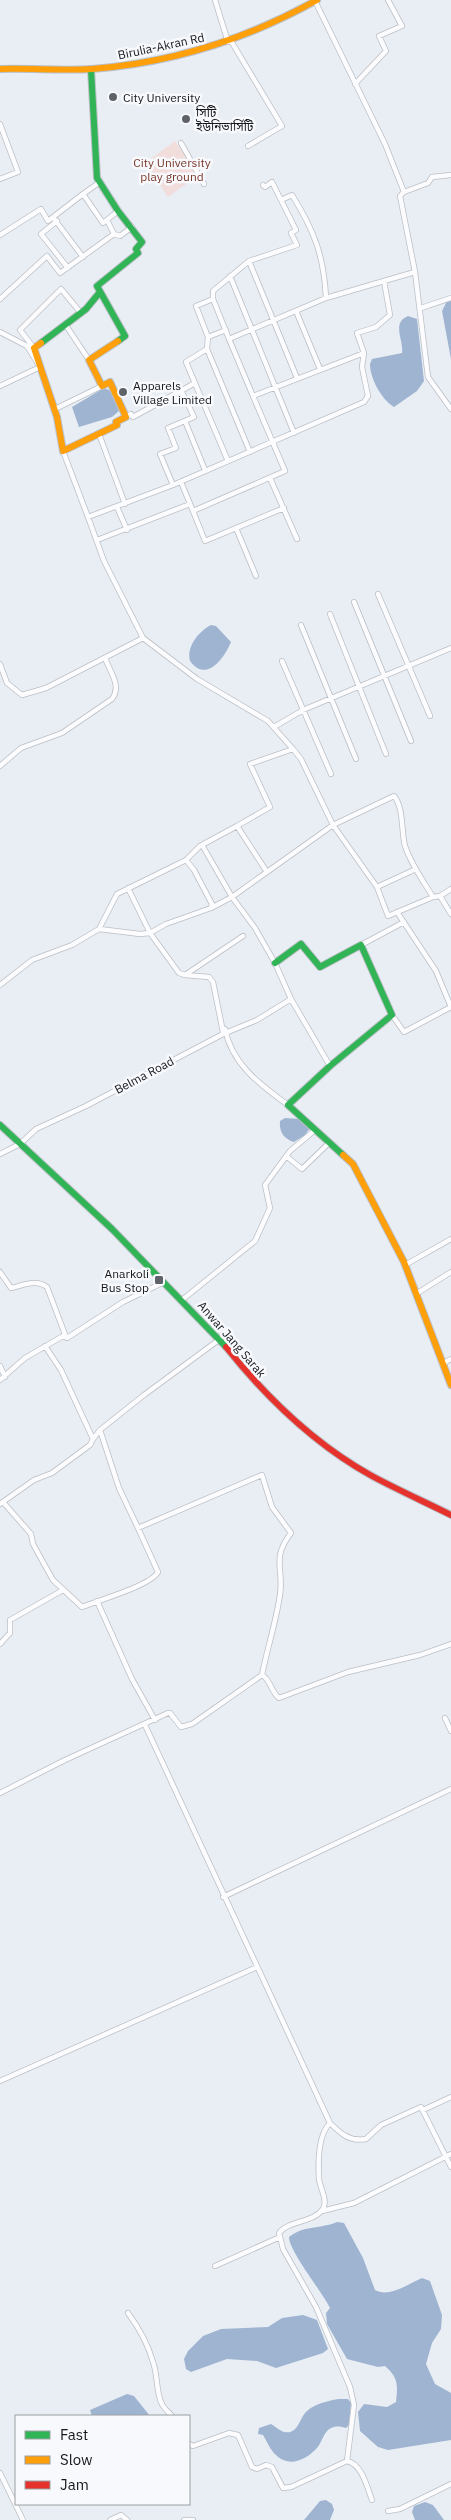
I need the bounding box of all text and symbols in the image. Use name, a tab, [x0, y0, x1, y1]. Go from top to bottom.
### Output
street label: Birulia-Akran Rd	[116, 30, 206, 62]
place label: City University	[123, 90, 200, 105]
marker: City University	[107, 91, 119, 103]
place label: সিটি ইউনিভার্সিটি	[195, 105, 254, 134]
marker: সিটি ইউনিভার্সিটি	[180, 113, 192, 125]
park label: City University play ground	[133, 155, 211, 184]
place label: Apparels Village Limited	[133, 378, 212, 407]
marker: Apparels Village Limited	[117, 386, 129, 398]
street label: Belma Road	[112, 1053, 176, 1097]
place label: Anarkoli Bus Stop	[101, 1266, 149, 1295]
marker: Anarkoli Bus Stop	[153, 1274, 165, 1286]
street label: Anwar Jang Sarak	[195, 1298, 270, 1381]
legend	[15, 2415, 190, 2505]
text: Fast	[60, 2425, 88, 2444]
text: Slow	[60, 2450, 93, 2469]
text: Jam	[60, 2475, 89, 2494]

